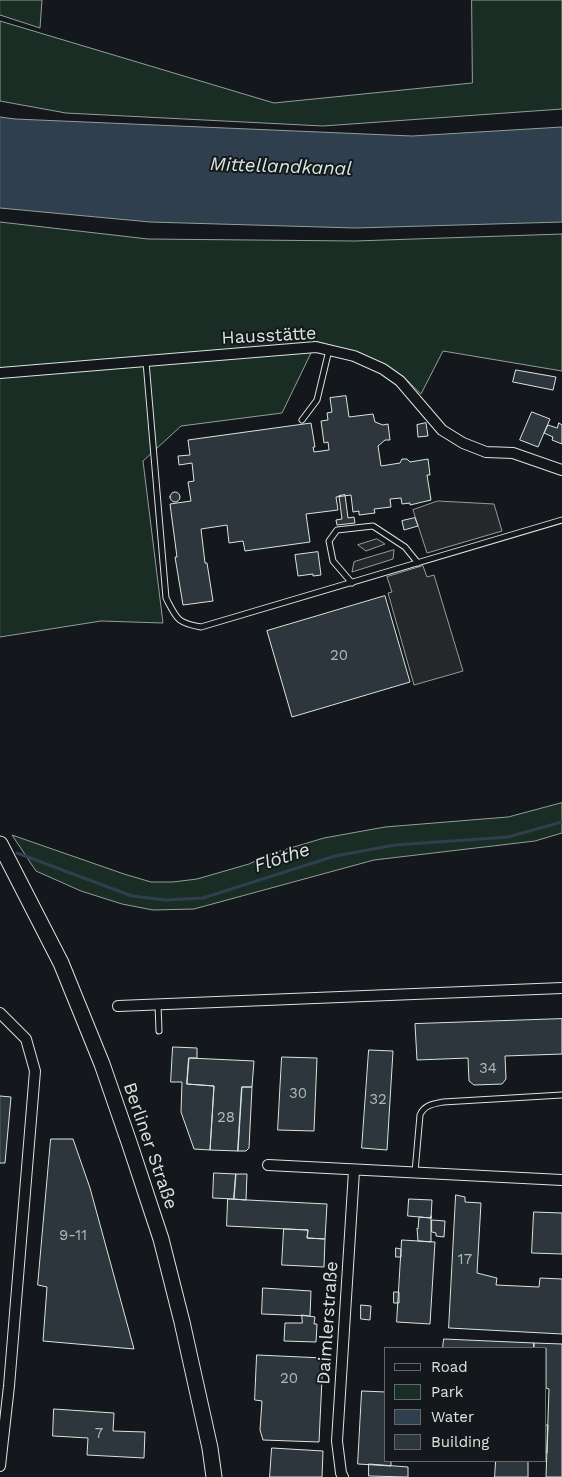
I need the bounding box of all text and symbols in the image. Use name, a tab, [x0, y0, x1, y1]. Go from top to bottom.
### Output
water label: Mittellandkanal	[210, 153, 352, 181]
street label: Hausstätte	[221, 323, 317, 349]
house number: 20	[330, 647, 348, 665]
water label: Flöthe	[251, 838, 313, 878]
house number: 34	[479, 1060, 497, 1078]
street label: Berliner Straße	[118, 1080, 182, 1212]
house number: 30	[289, 1085, 307, 1103]
house number: 32	[369, 1091, 387, 1109]
house number: 28	[217, 1109, 235, 1127]
house number: 9-11	[59, 1227, 87, 1245]
house number: 17	[458, 1251, 472, 1269]
street label: Daimlerstraße	[313, 1261, 343, 1385]
legend	[384, 1347, 547, 1462]
text: Road	[431, 1358, 468, 1376]
house number: 20	[280, 1370, 298, 1388]
text: Park	[431, 1383, 463, 1401]
text: Water	[431, 1408, 474, 1426]
house number: 7	[95, 1425, 103, 1443]
text: Building	[431, 1433, 489, 1451]

